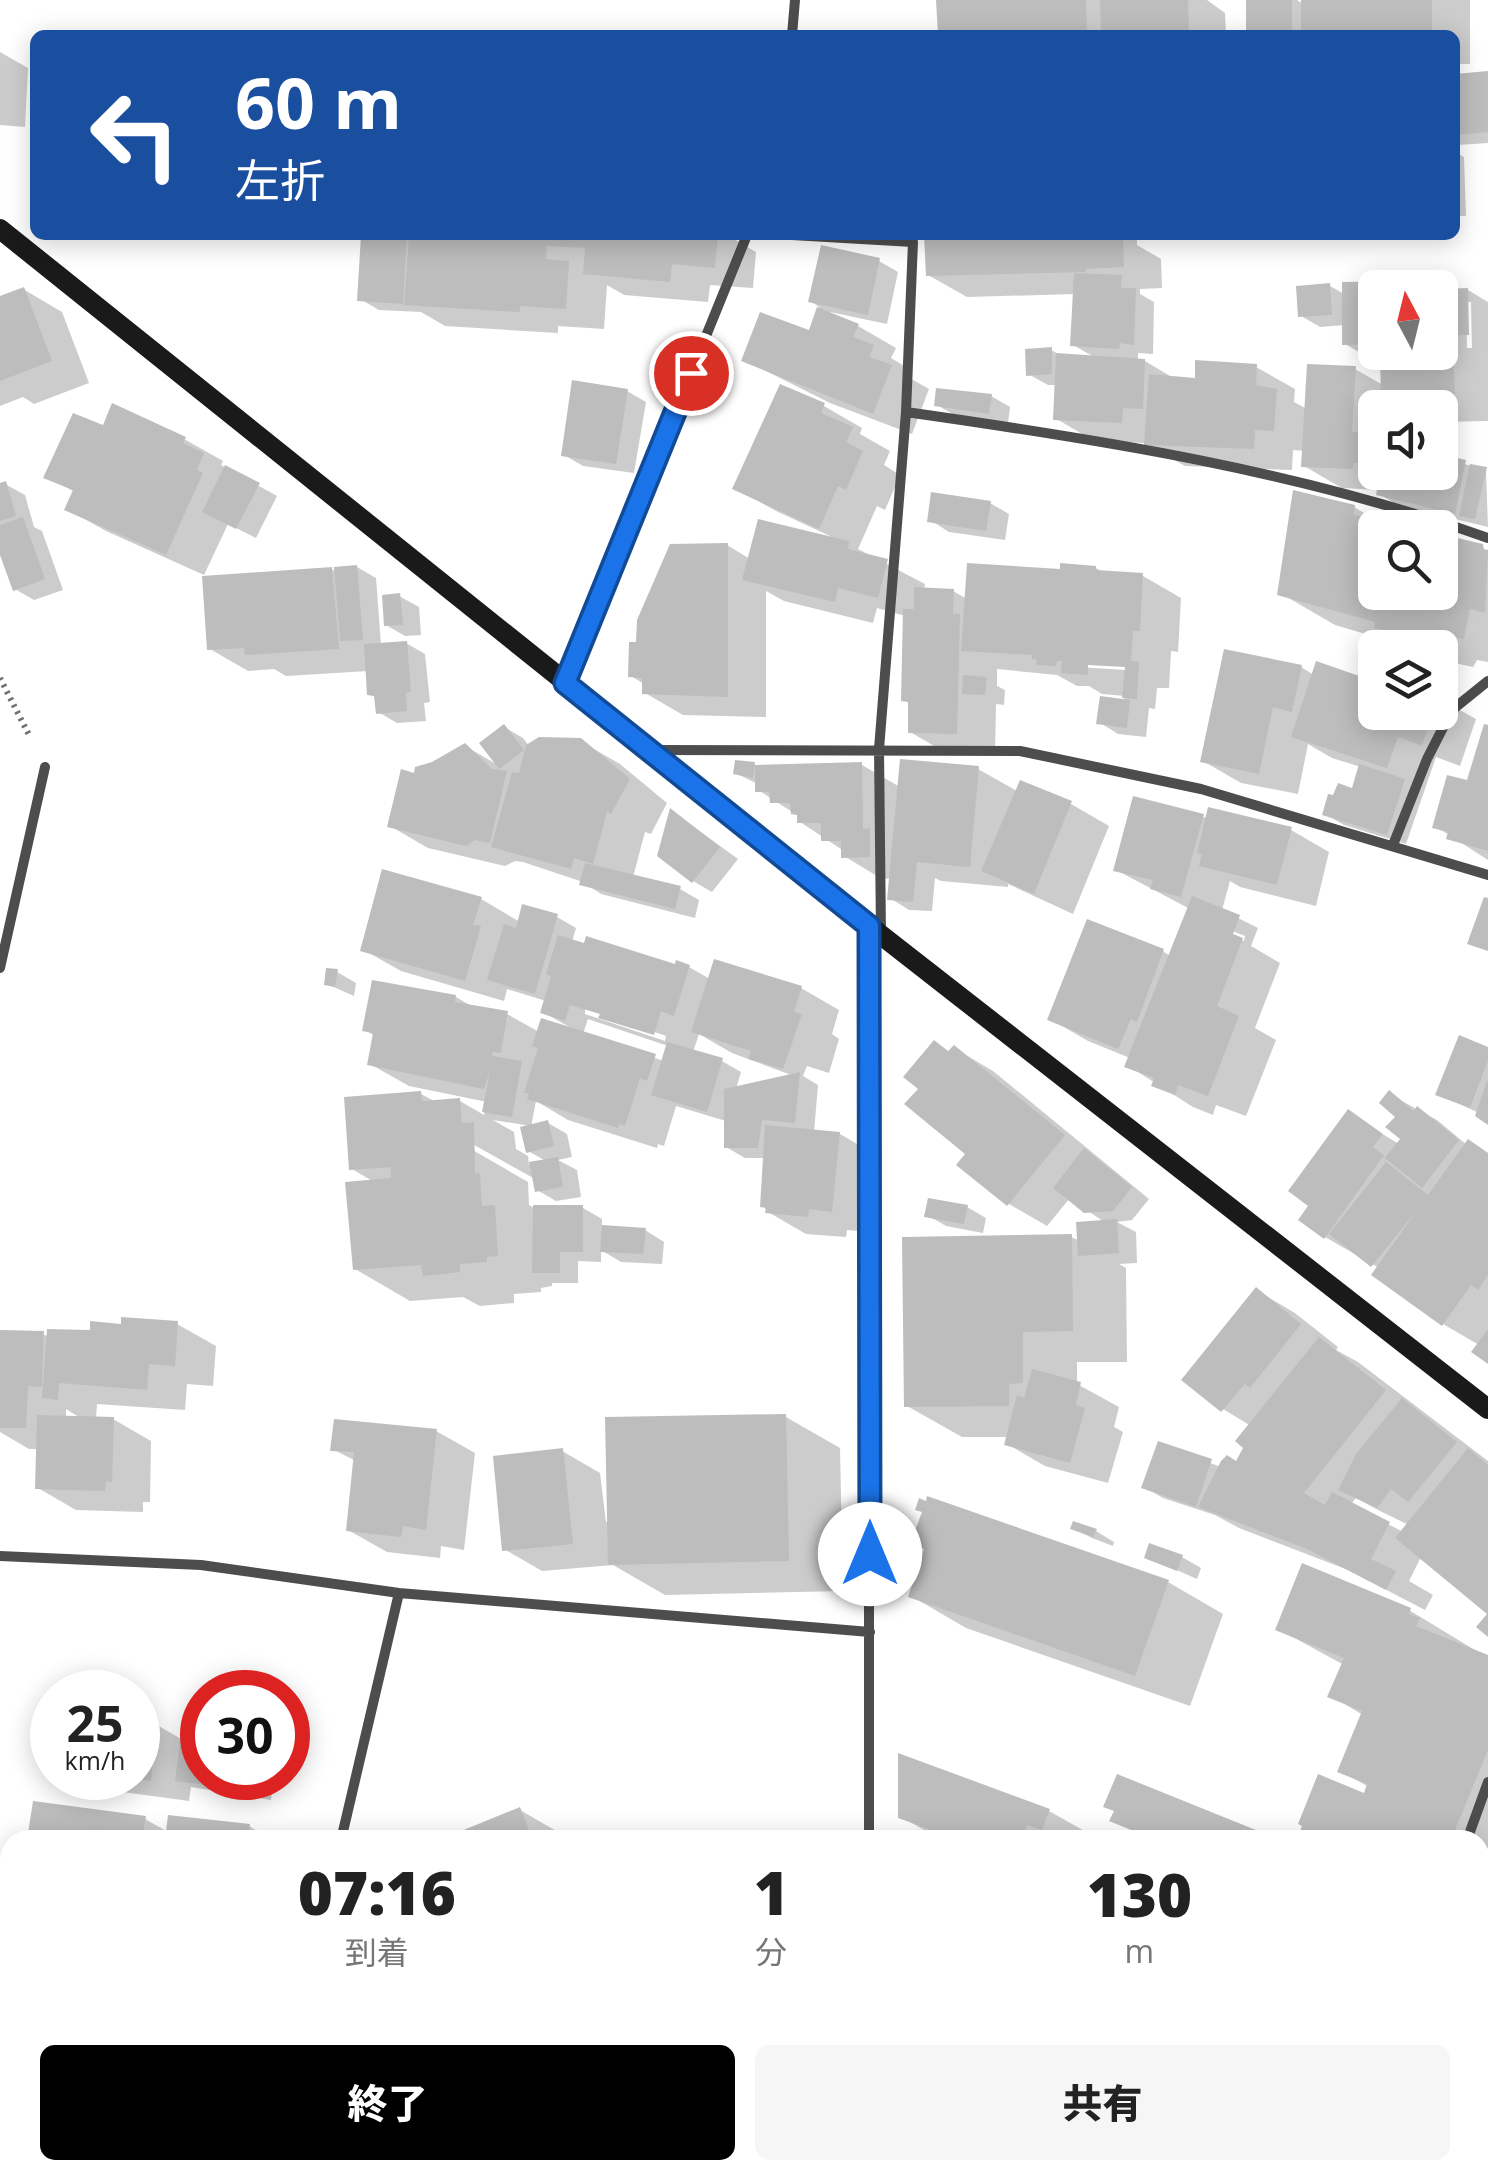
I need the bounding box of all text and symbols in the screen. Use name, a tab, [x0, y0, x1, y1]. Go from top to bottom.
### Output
text: 60 m	[235, 54, 402, 150]
icon: left	[70, 70, 200, 200]
text: 左折	[235, 149, 325, 210]
north arrow	[1358, 270, 1458, 370]
map controls	[1358, 270, 1458, 730]
pin	[649, 331, 734, 416]
icon: arrive	[664, 346, 719, 401]
button: sound	[1358, 390, 1458, 490]
button: search	[1358, 510, 1458, 610]
button: layers	[1358, 630, 1458, 730]
position arrow	[818, 1502, 922, 1606]
speed limit sign: 30	[180, 1670, 310, 1800]
text: 25	[66, 1689, 124, 1757]
text: km/h	[65, 1743, 125, 1777]
text: 07:16	[298, 1851, 456, 1933]
text: 1	[754, 1851, 789, 1933]
text: 130	[1087, 1853, 1192, 1935]
text: m	[1125, 1929, 1154, 1972]
text: 到着	[345, 1930, 409, 1973]
text: 分	[755, 1930, 787, 1973]
button: 終了	[40, 2045, 735, 2160]
button: 共有	[755, 2045, 1450, 2160]

